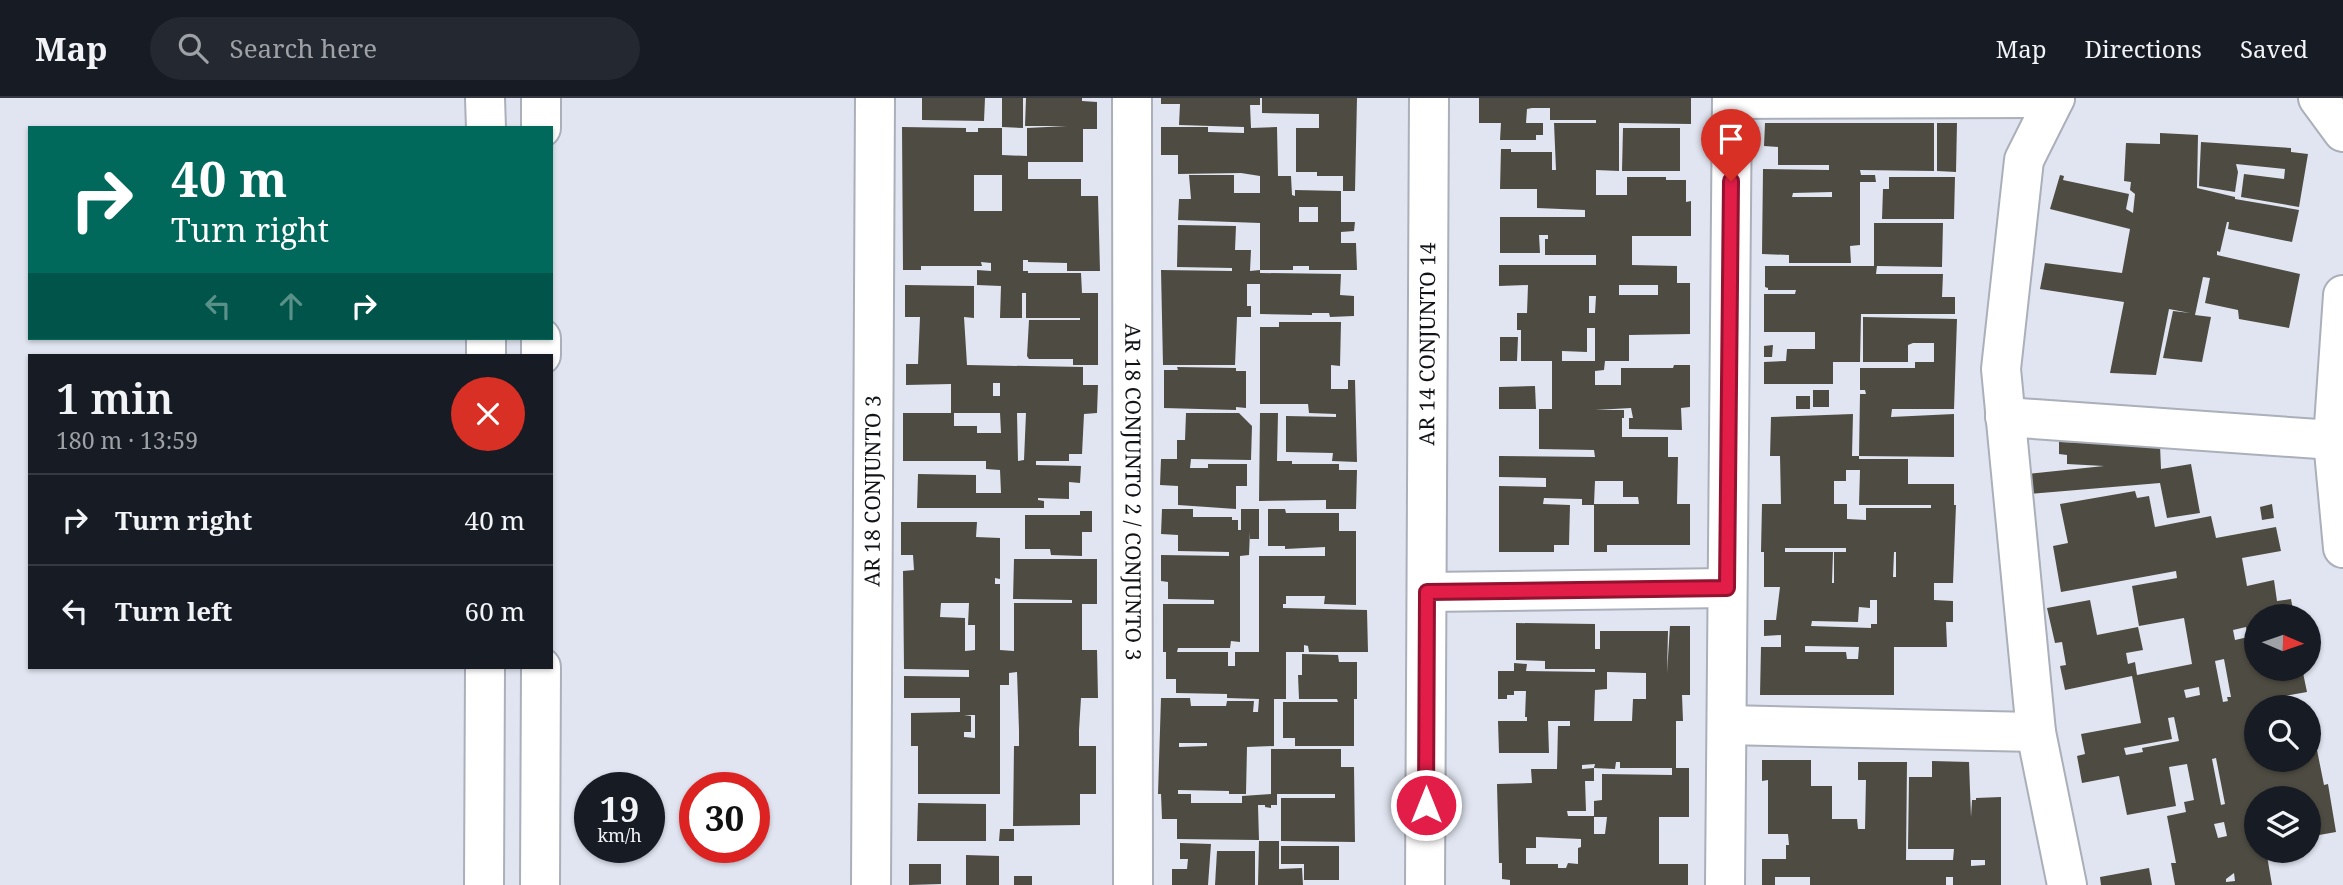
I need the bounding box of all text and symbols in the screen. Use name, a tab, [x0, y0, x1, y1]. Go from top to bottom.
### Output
search box	[150, 17, 640, 80]
text: Map	[35, 26, 108, 71]
icon: search	[174, 29, 212, 67]
text: Search here	[230, 30, 377, 66]
text: Map	[1996, 32, 2047, 65]
text: Directions	[2085, 32, 2202, 65]
text: Saved	[2240, 32, 2308, 65]
pin	[1701, 109, 1761, 181]
icon: arrive	[1712, 120, 1750, 158]
text: 40 m	[171, 145, 287, 211]
icon: right	[56, 154, 147, 245]
text: Turn right	[171, 208, 329, 251]
street label: AR 14 CONJUNTO 14	[1412, 242, 1441, 446]
icon: left	[199, 287, 237, 325]
icon: ahead	[272, 287, 310, 325]
icon: right	[345, 287, 383, 325]
street label: AR 18 CONJUNTO 2 / CONJUNTO 3	[1119, 324, 1148, 660]
text: 1 min	[56, 369, 173, 426]
button: close	[451, 377, 525, 451]
street label: AR 18 CONJUNTO 3	[858, 395, 886, 587]
text: 180 m · 13:59	[56, 424, 198, 456]
icon: right	[56, 501, 94, 539]
text: Turn right	[115, 502, 252, 538]
text: 40 m	[465, 502, 525, 538]
icon: left	[56, 592, 94, 630]
text: Turn left	[115, 593, 232, 629]
text: 60 m	[465, 593, 525, 629]
north arrow	[2244, 604, 2320, 681]
map controls	[2244, 604, 2321, 863]
button: search	[2244, 695, 2321, 772]
position arrow	[1389, 768, 1463, 842]
speed limit sign: 30	[679, 772, 770, 863]
text: 19	[600, 785, 639, 832]
button: layers	[2244, 786, 2321, 863]
text: km/h	[597, 823, 642, 847]

